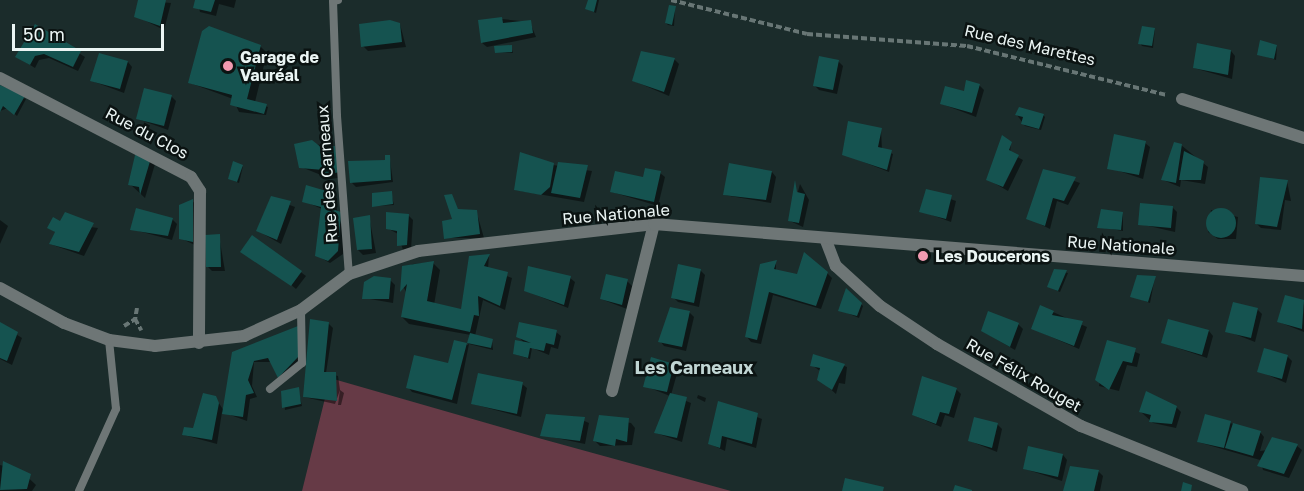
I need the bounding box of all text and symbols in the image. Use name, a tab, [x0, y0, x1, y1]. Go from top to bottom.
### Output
scale bar	[15, 12, 166, 50]
street label: Rue des Marettes	[963, 21, 1097, 69]
text: 50 m	[23, 23, 65, 45]
place label: Garage de Vauréal	[240, 47, 319, 85]
marker: Garage de Vauréal	[221, 59, 235, 73]
street label: Rue du Clos	[102, 103, 192, 163]
street label: Rue des Carneaux	[313, 105, 341, 243]
street label: Rue Nationale	[561, 200, 671, 228]
street label: Rue Nationale	[1066, 232, 1176, 258]
place label: Les Doucerons	[935, 246, 1050, 266]
marker: Les Doucerons	[916, 249, 930, 263]
street label: Rue Félix Rouget	[963, 334, 1085, 416]
district label: Les Carneaux	[635, 356, 753, 378]

